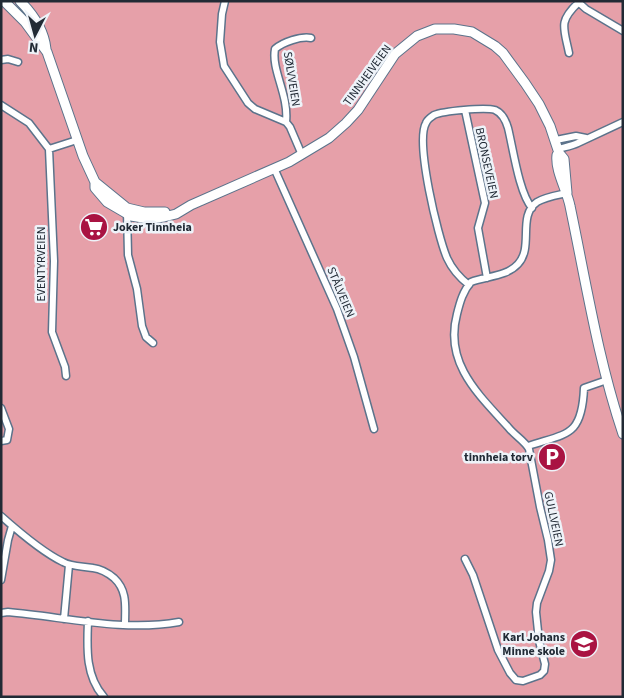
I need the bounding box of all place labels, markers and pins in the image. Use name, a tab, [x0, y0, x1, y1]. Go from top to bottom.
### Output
supermarket icon: Joker Tinnheia	[79, 212, 109, 242]
place label: Joker Tinnheia	[113, 219, 192, 236]
parking icon: tinnheia torv	[537, 442, 567, 472]
place label: tinnheia torv	[464, 449, 534, 466]
place label: Karl Johans Minne skole	[502, 629, 565, 660]
school or university icon: Karl Johans Minne skole	[569, 629, 599, 659]

